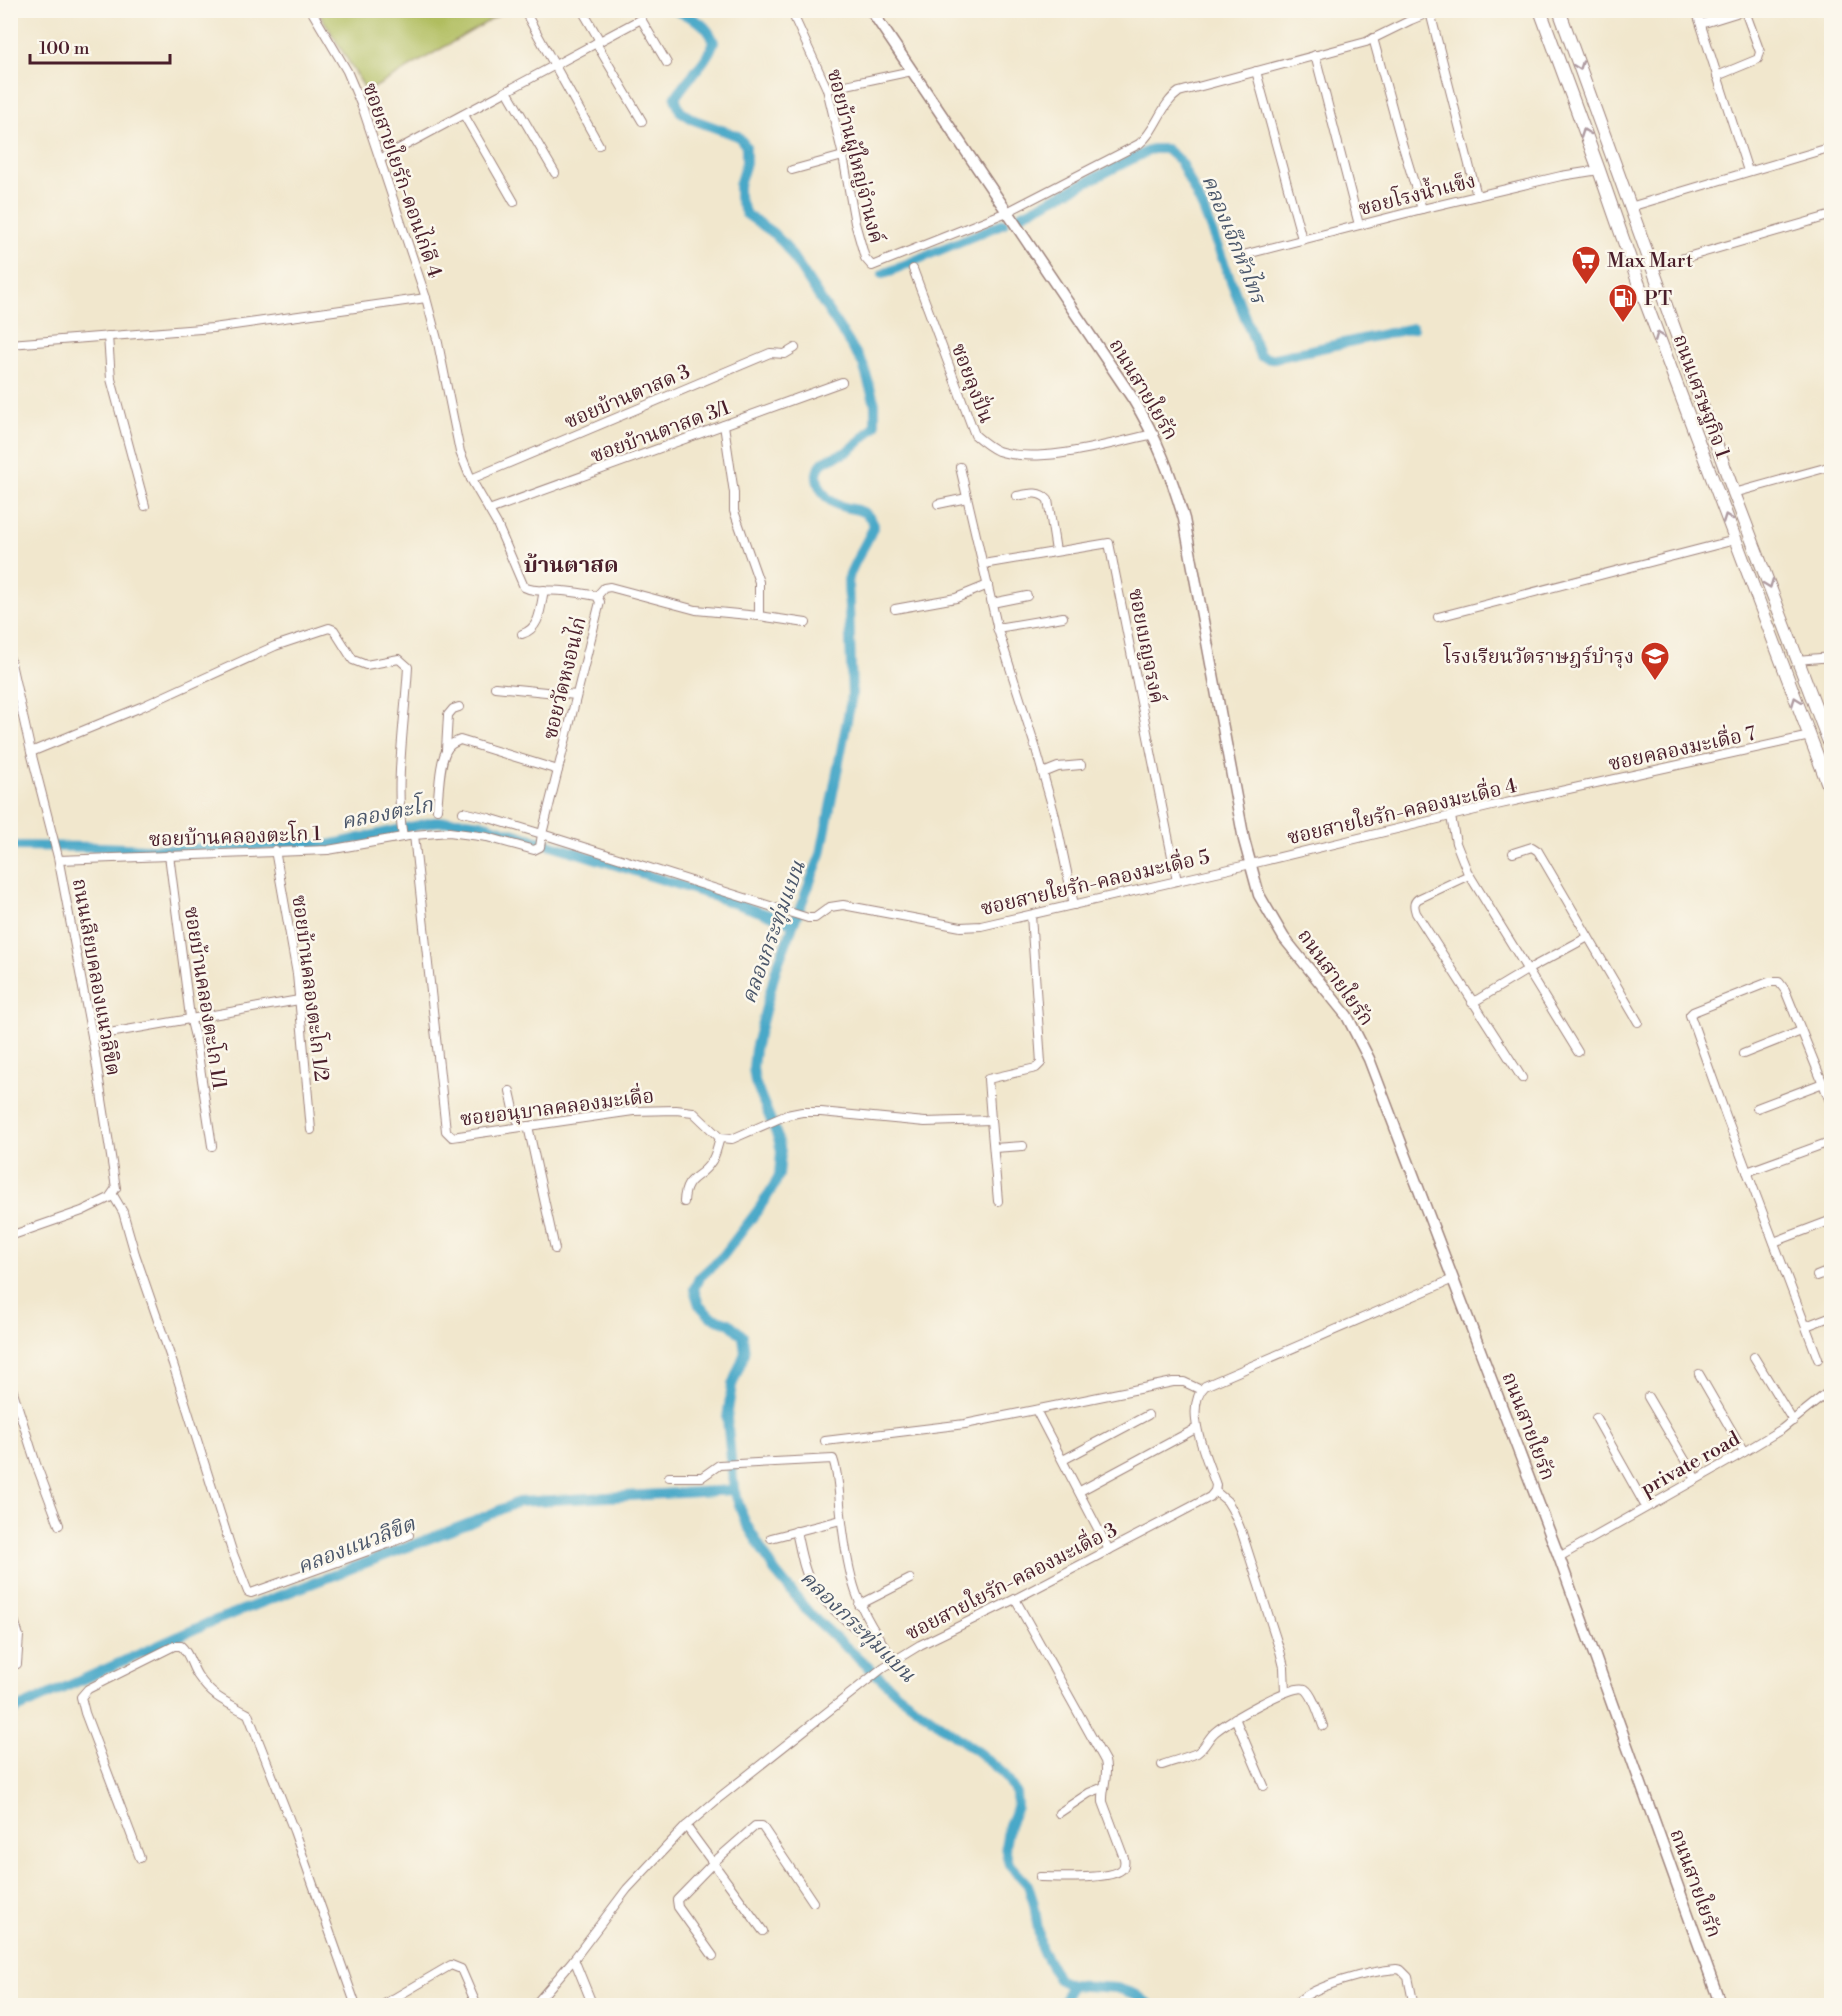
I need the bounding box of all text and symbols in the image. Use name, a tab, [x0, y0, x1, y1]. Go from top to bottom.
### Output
scale bar	[30, 27, 170, 65]
text: 100 m	[39, 37, 90, 60]
one-way arrow	[1571, 60, 1584, 70]
street label: ซอยบ้านผู้ใหญ่จำนงค์	[821, 66, 890, 246]
street label: ซอยสายใยรัก-ดอนไก่ดี 4	[356, 79, 449, 281]
one-way arrow	[1580, 128, 1593, 138]
street label: ซอยโรงน้ำแข็ง	[1355, 165, 1479, 222]
water label: คลองเจ๊กหัวไทร	[1196, 170, 1274, 310]
supermarket icon: Max Mart	[1570, 244, 1602, 286]
place label: Max Mart	[1607, 249, 1693, 274]
fuel station icon: PT	[1607, 282, 1639, 324]
place label: PT	[1644, 287, 1672, 312]
one-way arrow	[1654, 331, 1666, 342]
street label: ถนนเศรษฐกิจ 1	[1667, 331, 1735, 462]
street label: ถนนสายใยรัก	[1103, 334, 1184, 445]
street label: ซอยลุงปั่น	[945, 339, 1002, 427]
street label: ซอยบ้านตาสด 3	[561, 360, 694, 435]
street label: ซอยบ้านตาสด 3/1	[587, 395, 734, 469]
one-way arrow	[1722, 514, 1734, 525]
district label: บ้านตาสด	[523, 552, 619, 579]
one-way arrow	[1761, 578, 1774, 589]
street label: ซอยเบญจรงค์	[1122, 587, 1169, 706]
street label: ซอยวัดหงอนไก่	[536, 614, 593, 742]
school or university icon: โรงเรียนวัดราษฎร์บํารุง	[1639, 640, 1671, 682]
place label: โรงเรียนวัดราษฎร์บํารุง	[1443, 642, 1634, 670]
one-way arrow	[1791, 696, 1803, 707]
street label: ซอยคลองมะเดื่อ 7	[1605, 718, 1758, 777]
street label: ซอยสายใยรัก-คลองมะเดื่อ 4	[1284, 770, 1520, 851]
water label: คลองตะโก	[339, 789, 436, 836]
street label: ซอยบ้านคลองตะโก 1	[148, 819, 322, 853]
street label: ซอยสายใยรัก-คลองมะเดื่อ 5	[978, 841, 1212, 922]
water label: คลองกระทุ่มแบน	[736, 857, 812, 1007]
street label: ถนนเลียบคลองแนวลิขิต	[66, 877, 125, 1078]
street label: ซอยบ้านคลองตะโก 1/2	[286, 893, 336, 1083]
street label: ซอยบ้านคลองตะโก 1/1	[178, 905, 234, 1092]
street label: ถนนสายใยรัก	[1291, 923, 1380, 1031]
street label: ซอยอนุบาลคลองมะเดื่อ	[458, 1080, 656, 1133]
street label: ถนนสายใยรัก	[1496, 1368, 1562, 1484]
street label: private road	[1637, 1427, 1745, 1502]
water label: คลองแนวลิขิต	[294, 1511, 419, 1580]
street label: ซอยสายใยรัก-คลองมะเดื่อ 3	[900, 1514, 1122, 1647]
water label: คลองกระทุ่มแบน	[794, 1565, 920, 1688]
street label: ถนนสายใยรัก	[1663, 1825, 1728, 1941]

